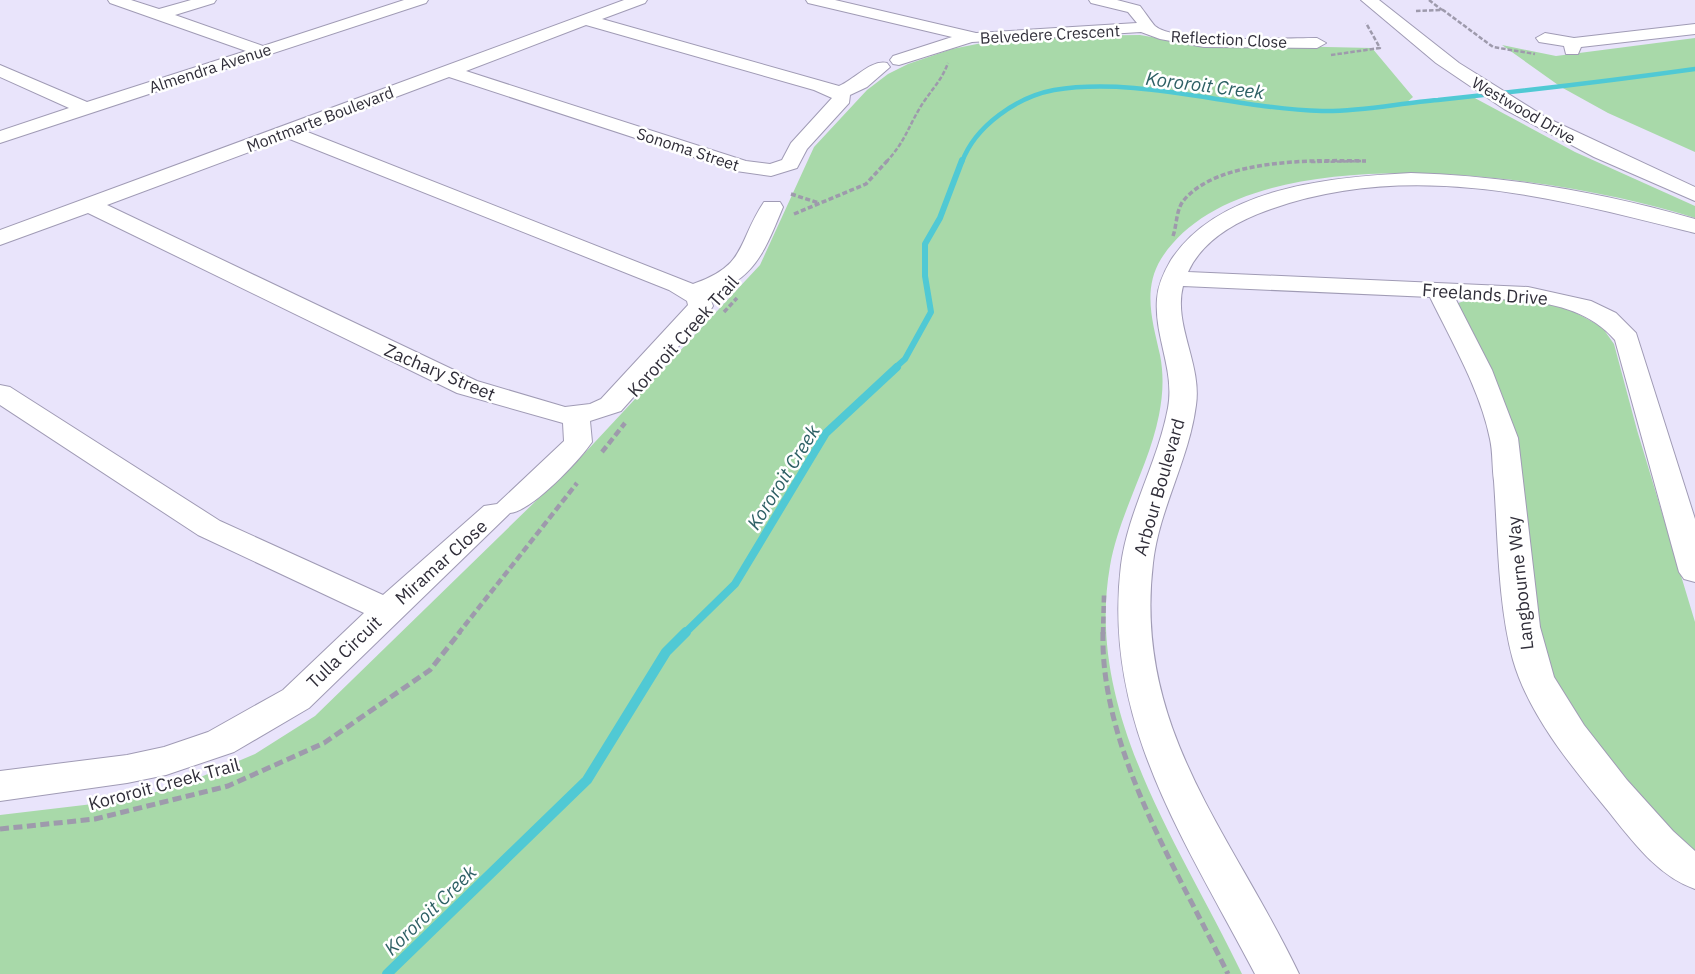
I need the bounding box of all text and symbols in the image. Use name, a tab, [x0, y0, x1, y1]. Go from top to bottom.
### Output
street label: Belvedere Crescent	[980, 20, 1120, 48]
street label: Reflection Close	[1170, 26, 1288, 52]
street label: Almendra Avenue	[146, 39, 274, 97]
water label: Kororoit Creek	[1144, 66, 1267, 104]
street label: Westwood Drive	[1469, 72, 1580, 148]
street label: Montmarte Boulevard	[244, 82, 396, 156]
street label: Sonoma Street	[634, 123, 742, 175]
street label: Kororoit Creek Trail	[622, 270, 744, 401]
street label: Freelands Drive	[1421, 278, 1549, 310]
street label: Zachary Street	[381, 338, 499, 406]
street label: Arbour Boulevard	[1128, 416, 1190, 558]
water label: Kororoit Creek	[741, 419, 825, 534]
street label: Miramar Close	[390, 514, 492, 609]
street label: Langbourne Way	[1502, 515, 1538, 651]
street label: Tulla Circuit	[302, 611, 386, 693]
street label: Kororoit Creek Trail	[86, 753, 242, 815]
water label: Kororoit Creek	[379, 859, 482, 960]

